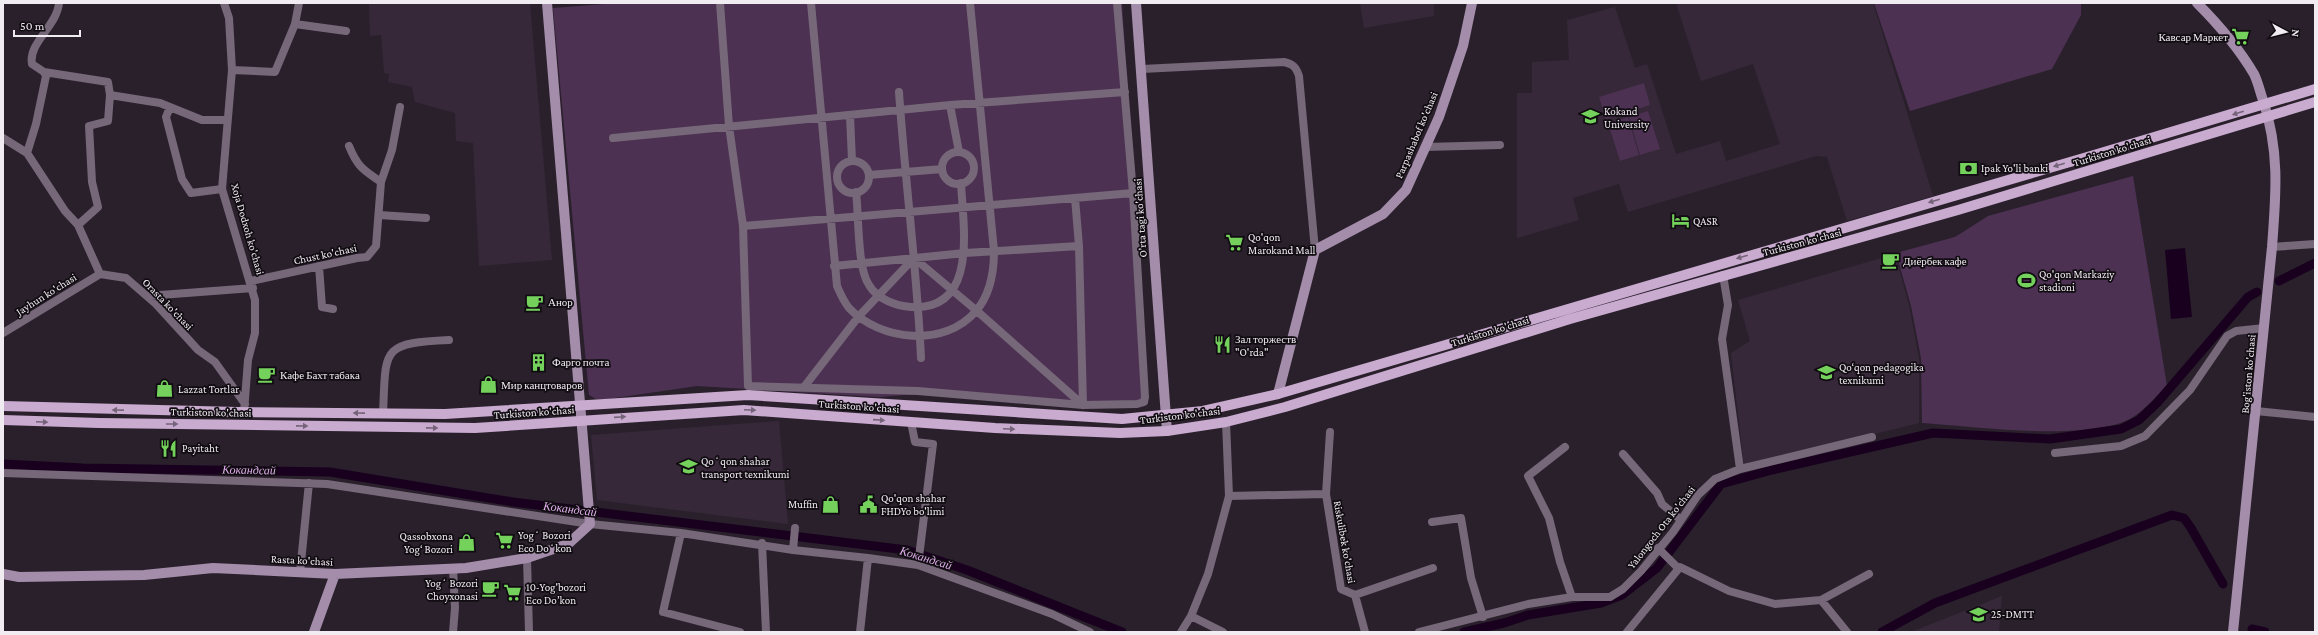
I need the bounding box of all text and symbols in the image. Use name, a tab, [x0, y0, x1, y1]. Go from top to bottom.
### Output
scale bar	[14, 12, 80, 38]
north arrow	[2266, 12, 2306, 52]
text: 50 m	[20, 19, 45, 33]
supermarket icon: Кавсар Маркет	[2231, 27, 2251, 47]
text: N	[2289, 29, 2302, 38]
place label: Кавсар Маркет	[2158, 31, 2228, 43]
street label: Parpashabof ko'chasi	[1392, 90, 1441, 180]
place label: Kokand University	[1604, 105, 1650, 131]
school or university icon: Kokand University	[1581, 107, 1601, 127]
one-way arrow	[2231, 110, 2243, 116]
street label: Turkiston ko'chasi	[2072, 133, 2153, 169]
bank icon: Ipak Yo'li banki	[1958, 158, 1978, 178]
place label: Ipak Yo'li banki	[1981, 162, 2048, 175]
one-way arrow	[2053, 162, 2065, 168]
street label: O'rta tagi ko'chasi	[1131, 178, 1150, 258]
street label: Xoja Dodxoh ko'chasi	[228, 182, 267, 276]
one-way arrow	[1928, 198, 1940, 204]
hotel icon: QASR	[1670, 211, 1690, 231]
place label: QASR	[1693, 215, 1719, 227]
street label: Turkiston ko'chasi	[1761, 226, 1843, 258]
place label: Qo'qon Marokand Mall	[1248, 231, 1316, 256]
supermarket icon: Qo'qon Marokand Mall	[1225, 233, 1245, 253]
street label: Chust ko'chasi	[292, 241, 358, 267]
cafe icon: Диёрбек кафе	[1880, 251, 1900, 271]
one-way arrow	[1736, 254, 1748, 260]
place label: Диёрбек кафе	[1903, 255, 1967, 267]
place label: Qo'qon Markaziy stadioni	[2039, 268, 2115, 293]
sports icon: Qo'qon Markaziy stadioni	[2016, 270, 2036, 290]
street label: Jayhun ko'chasi	[13, 271, 79, 319]
street label: Orasta ko'chasi	[140, 276, 196, 332]
cafe icon: Анор	[525, 292, 545, 312]
place label: Анор	[548, 296, 573, 308]
street label: Turkiston ko'chasi	[1450, 313, 1531, 349]
place label: Зал торжеств "O'rda"	[1235, 333, 1296, 358]
street label: Bog'iston ko'chasi	[2239, 334, 2258, 414]
restaurant icon: Зал торжеств "O'rda"	[1212, 335, 1232, 355]
building icon: Фарго почта	[529, 352, 549, 372]
place label: Фарго почта	[552, 356, 609, 368]
place label: Qo‘qon pedagogika texnikumi	[1839, 361, 1924, 386]
school or university icon: Qo‘qon pedagogika texnikumi	[1816, 363, 1836, 383]
cafe icon: Кафе Бахт табака	[257, 365, 277, 385]
place label: Кафе Бахт табака	[280, 369, 360, 381]
shop icon: Мир канцтоваров	[478, 375, 498, 395]
shop icon: Lazzat Tortlar	[155, 379, 175, 399]
place label: Мир канцтоваров	[501, 379, 582, 391]
place label: Lazzat Tortlar	[178, 383, 239, 395]
street label: Turkiston ko'chasi	[818, 397, 900, 415]
street label: Turkiston ko'chasi	[493, 403, 575, 421]
street label: Turkiston ko'chasi	[1139, 404, 1221, 426]
street label: Turkiston ko'chasi	[170, 405, 252, 419]
one-way arrow	[111, 407, 124, 413]
one-way arrow	[744, 407, 757, 413]
one-way arrow	[352, 410, 365, 416]
one-way arrow	[614, 414, 626, 421]
one-way arrow	[873, 416, 885, 423]
one-way arrow	[36, 418, 48, 425]
one-way arrow	[166, 421, 179, 427]
one-way arrow	[296, 423, 309, 429]
one-way arrow	[426, 424, 438, 431]
one-way arrow	[1003, 425, 1015, 432]
restaurant icon: Payitaht	[159, 438, 179, 458]
place label: Payitaht	[182, 442, 219, 455]
place label: Qoʻqon shahar transport texnikumi	[701, 455, 790, 481]
school or university icon: Qoʻqon shahar transport texnikumi	[678, 457, 698, 477]
water label: Кокандсай	[221, 463, 276, 477]
street label: Yalongoch Ota ko'chasi	[1625, 483, 1698, 571]
place label: Qo'qon shahar FHDYo bo'limi	[881, 492, 946, 517]
shop icon: Muffin	[821, 494, 841, 514]
public building icon: Qo'qon shahar FHDYo bo'limi	[858, 494, 878, 514]
place label: Muffin	[788, 498, 818, 510]
water label: Кокандсай	[541, 499, 598, 519]
street label: Riskulibek ko'chasi	[1332, 500, 1358, 584]
place label: Yogʻ Bozori Eco Doʻkon	[518, 529, 572, 554]
place label: Qassobxona Yog‘ Bozori	[399, 530, 453, 556]
supermarket icon: Yogʻ Bozori Eco Doʻkon	[495, 531, 515, 551]
shop icon: Qassobxona Yog‘ Bozori	[456, 532, 476, 552]
water label: Кокандсай	[897, 543, 954, 573]
street label: Rasta ko'chasi	[271, 552, 333, 568]
place label: Yogʻ Bozori Choyxonasi	[425, 577, 478, 603]
cafe icon: Yogʻ Bozori Choyxonasi	[481, 579, 501, 599]
place label: 10-Yog'bozori Eco Do’kon	[526, 581, 586, 606]
supermarket icon: 10-Yog'bozori Eco Do’kon	[503, 583, 523, 603]
school or university icon: 25-DMTT	[1968, 604, 1988, 624]
place label: 25-DMTT	[1991, 608, 2034, 620]

